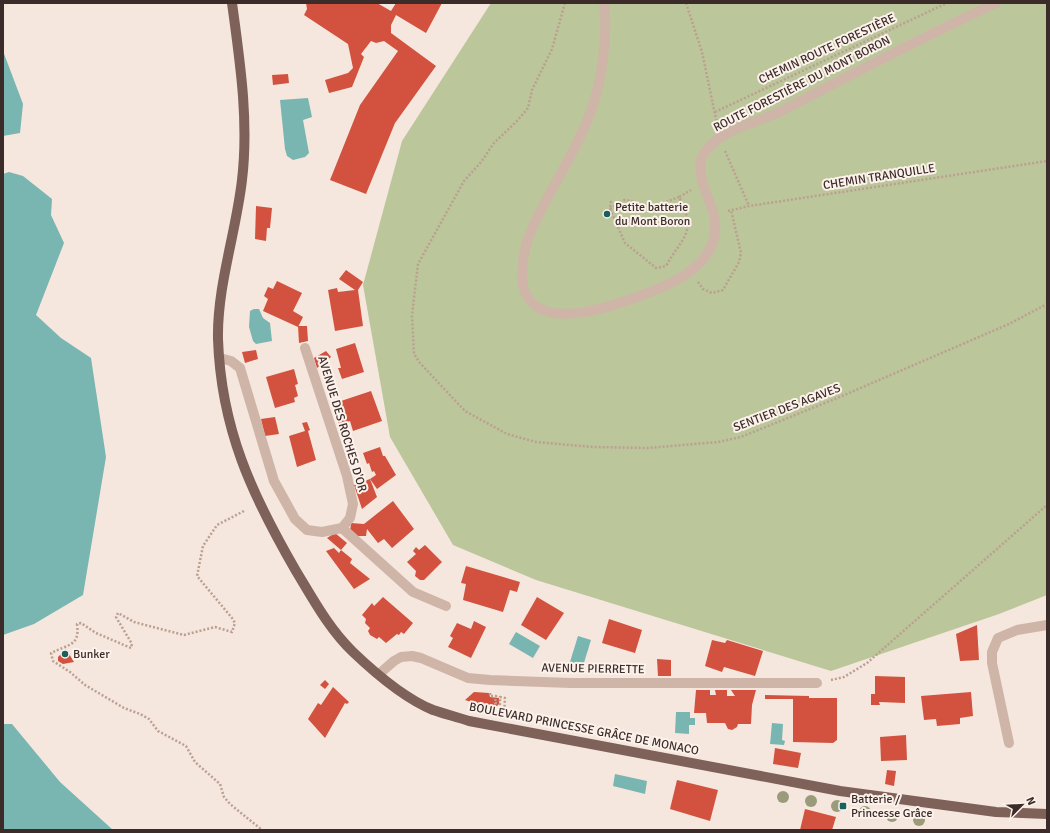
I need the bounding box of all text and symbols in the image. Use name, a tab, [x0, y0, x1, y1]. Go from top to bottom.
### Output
street label: CHEMIN ROUTE FORESTIÈRE	[756, 11, 898, 87]
street label: ROUTE FORESTIÈRE DU MONT BORON	[711, 33, 893, 135]
street label: CHEMIN TRANQUILLE	[822, 161, 936, 193]
place label: Petite batterie du Mont Boron	[615, 200, 690, 229]
marker: Petite batterie du Mont Boron	[602, 209, 612, 219]
street label: AVENUE DES ROCHES D'OR	[314, 354, 370, 494]
street label: SENTIER DES AGAVES	[731, 381, 843, 435]
place label: Bunker	[73, 647, 110, 662]
marker: Bunker	[60, 649, 70, 659]
street label: AVENUE PIERRETTE	[541, 661, 645, 677]
street label: BOULEVARD PRINCESSE GRÂCE DE MONACO	[468, 699, 700, 759]
north arrow	[1002, 785, 1042, 825]
place label: Batterie / Princesse Grâce	[851, 792, 932, 821]
text: N	[1023, 795, 1038, 807]
marker: Batterie / Princesse Grâce	[838, 801, 848, 811]

